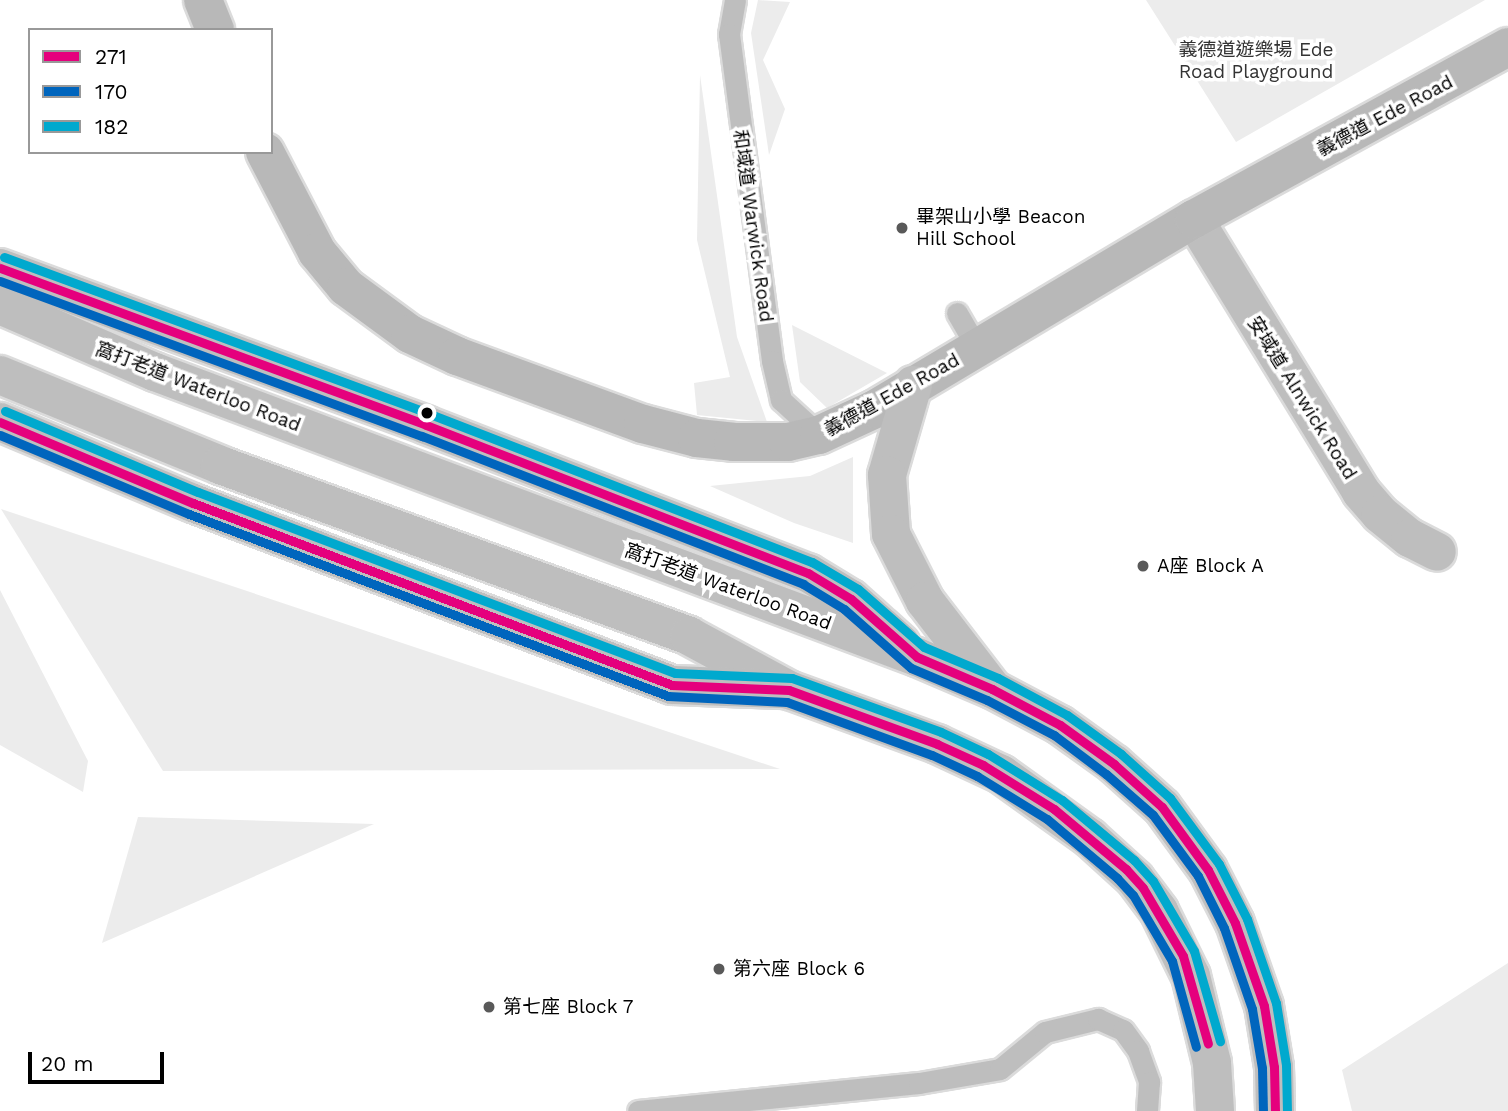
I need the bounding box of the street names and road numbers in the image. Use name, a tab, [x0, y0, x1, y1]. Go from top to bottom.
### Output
street label: 義德道 Ede Road	[1313, 70, 1457, 162]
street label: 和域道 Warwick Road	[728, 128, 778, 324]
street label: 安域道 Alnwick Road	[1242, 312, 1362, 484]
street label: 窩打老道 Waterloo Road	[92, 337, 304, 437]
street label: 義德道 Ede Road	[820, 348, 964, 442]
street label: 窩打老道 Waterloo Road	[621, 539, 835, 635]

